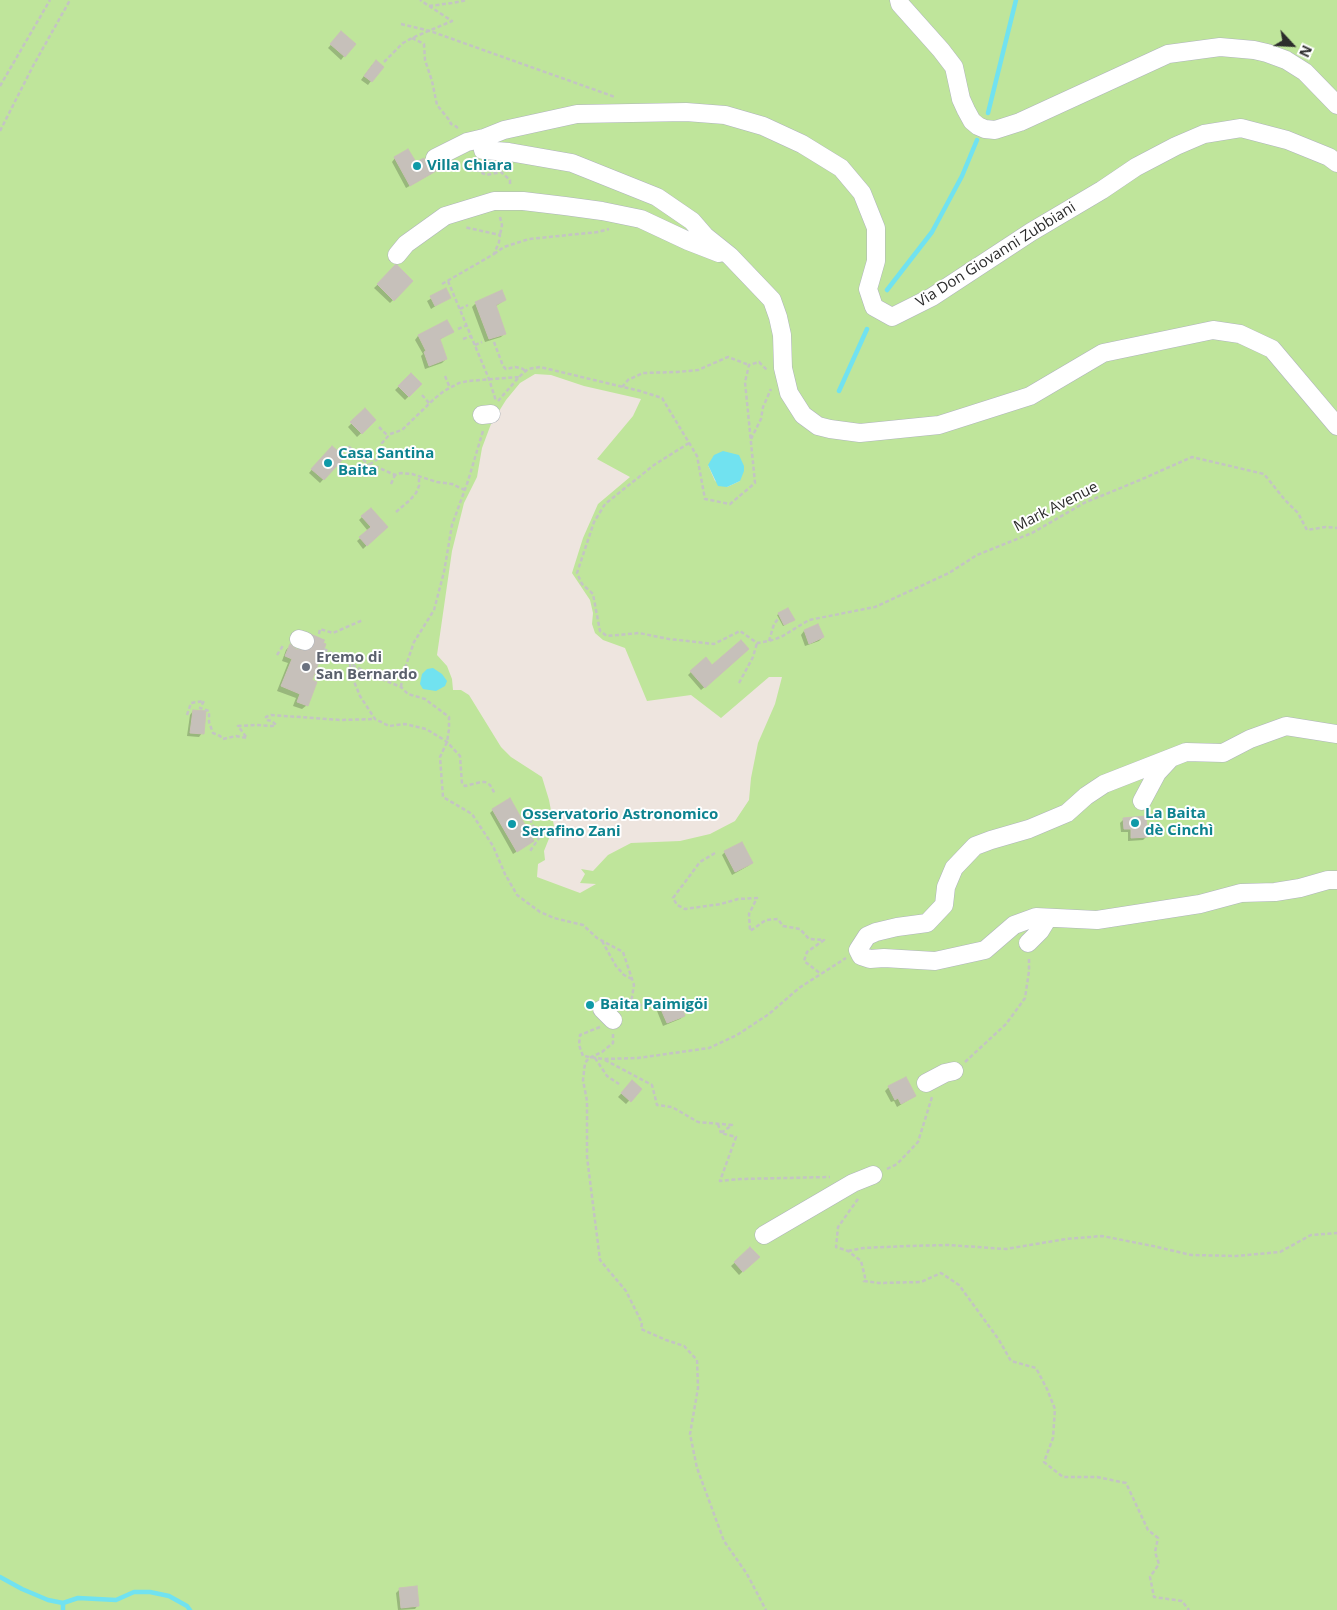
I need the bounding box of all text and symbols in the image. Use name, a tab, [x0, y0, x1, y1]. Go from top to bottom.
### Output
north arrow	[1267, 20, 1317, 70]
text: N	[1295, 42, 1317, 61]
place label: Villa Chiara	[427, 157, 512, 175]
marker: Villa Chiara	[411, 160, 423, 172]
street label: Via Don Giovanni Zubbiani	[913, 198, 1079, 312]
place label: Casa Santina Baita	[338, 445, 434, 480]
marker: Casa Santina Baita	[322, 457, 334, 469]
street label: Mark Avenue	[1011, 478, 1101, 536]
place label: Eremo di San Bernardo	[316, 649, 417, 684]
marker: Eremo di San Bernardo	[300, 661, 312, 673]
place label: La Baita dè Cinchì	[1145, 805, 1213, 840]
place label: Osservatorio Astronomico Serafino Zani	[522, 806, 718, 841]
marker: La Baita dè Cinchì	[1129, 817, 1141, 829]
marker: Osservatorio Astronomico Serafino Zani	[506, 818, 518, 830]
place label: Baita Paimigöi	[600, 996, 708, 1014]
marker: Baita Paimigöi	[584, 999, 596, 1011]

